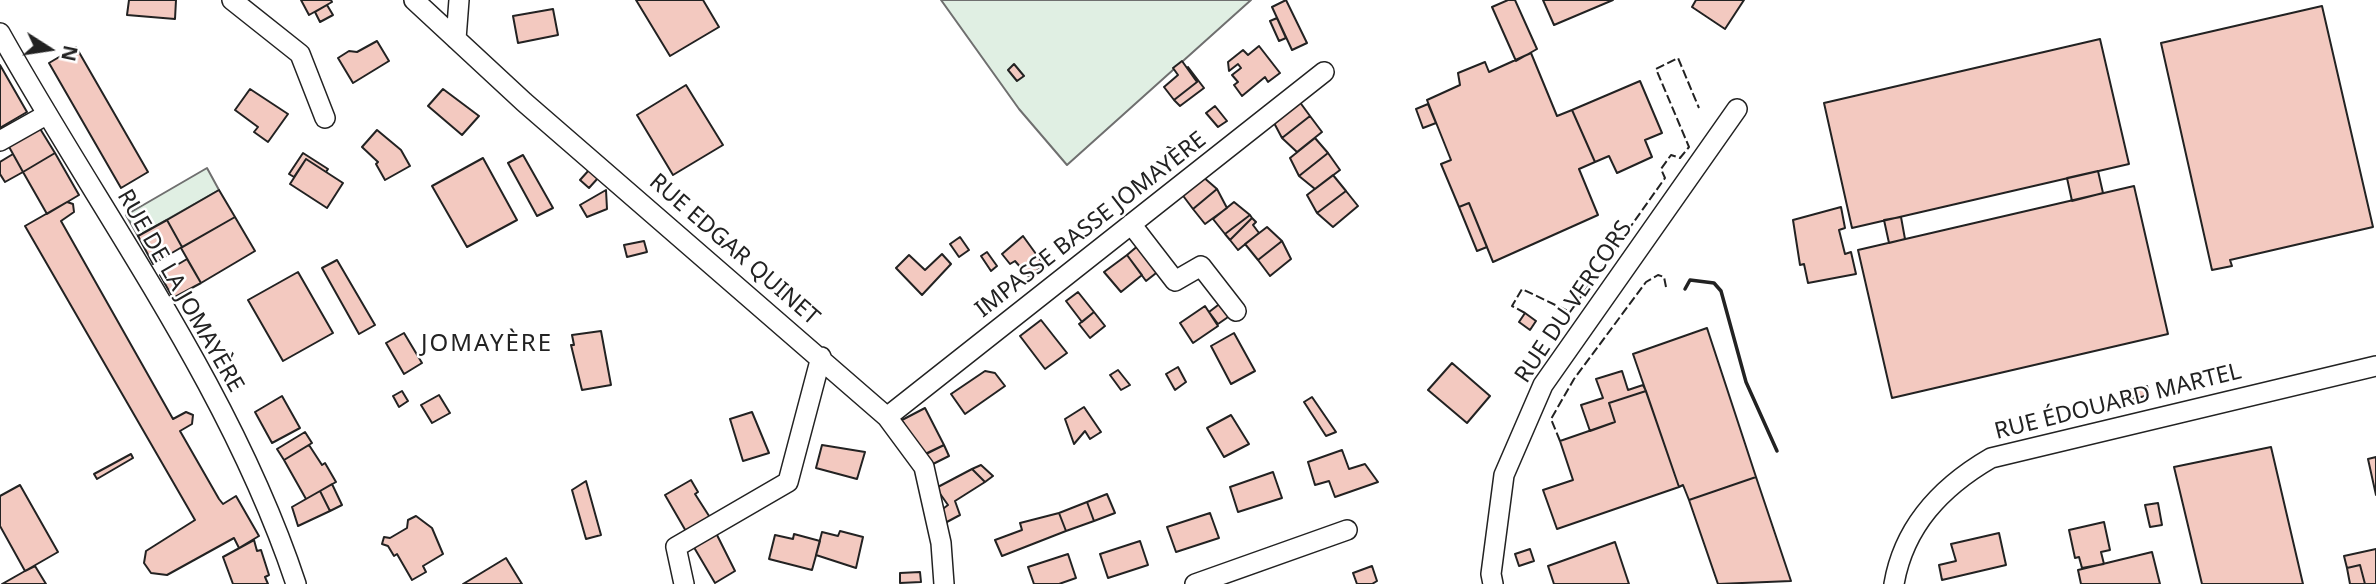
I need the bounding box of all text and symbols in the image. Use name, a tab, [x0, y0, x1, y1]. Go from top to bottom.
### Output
north arrow	[14, 14, 84, 84]
text: N	[55, 43, 84, 64]
street label: IMPASSE BASSE JOMAYÈRE	[970, 126, 1212, 324]
street label: RUE EDGAR QUINET	[643, 168, 825, 332]
street label: RUE DE LA JOMAYÈRE	[111, 185, 249, 397]
street label: RUE DU VERCORS	[1510, 216, 1638, 388]
district label: JOMAYÈRE	[422, 330, 552, 358]
street label: RUE ÉDOUARD MARTEL	[1992, 358, 2244, 446]

